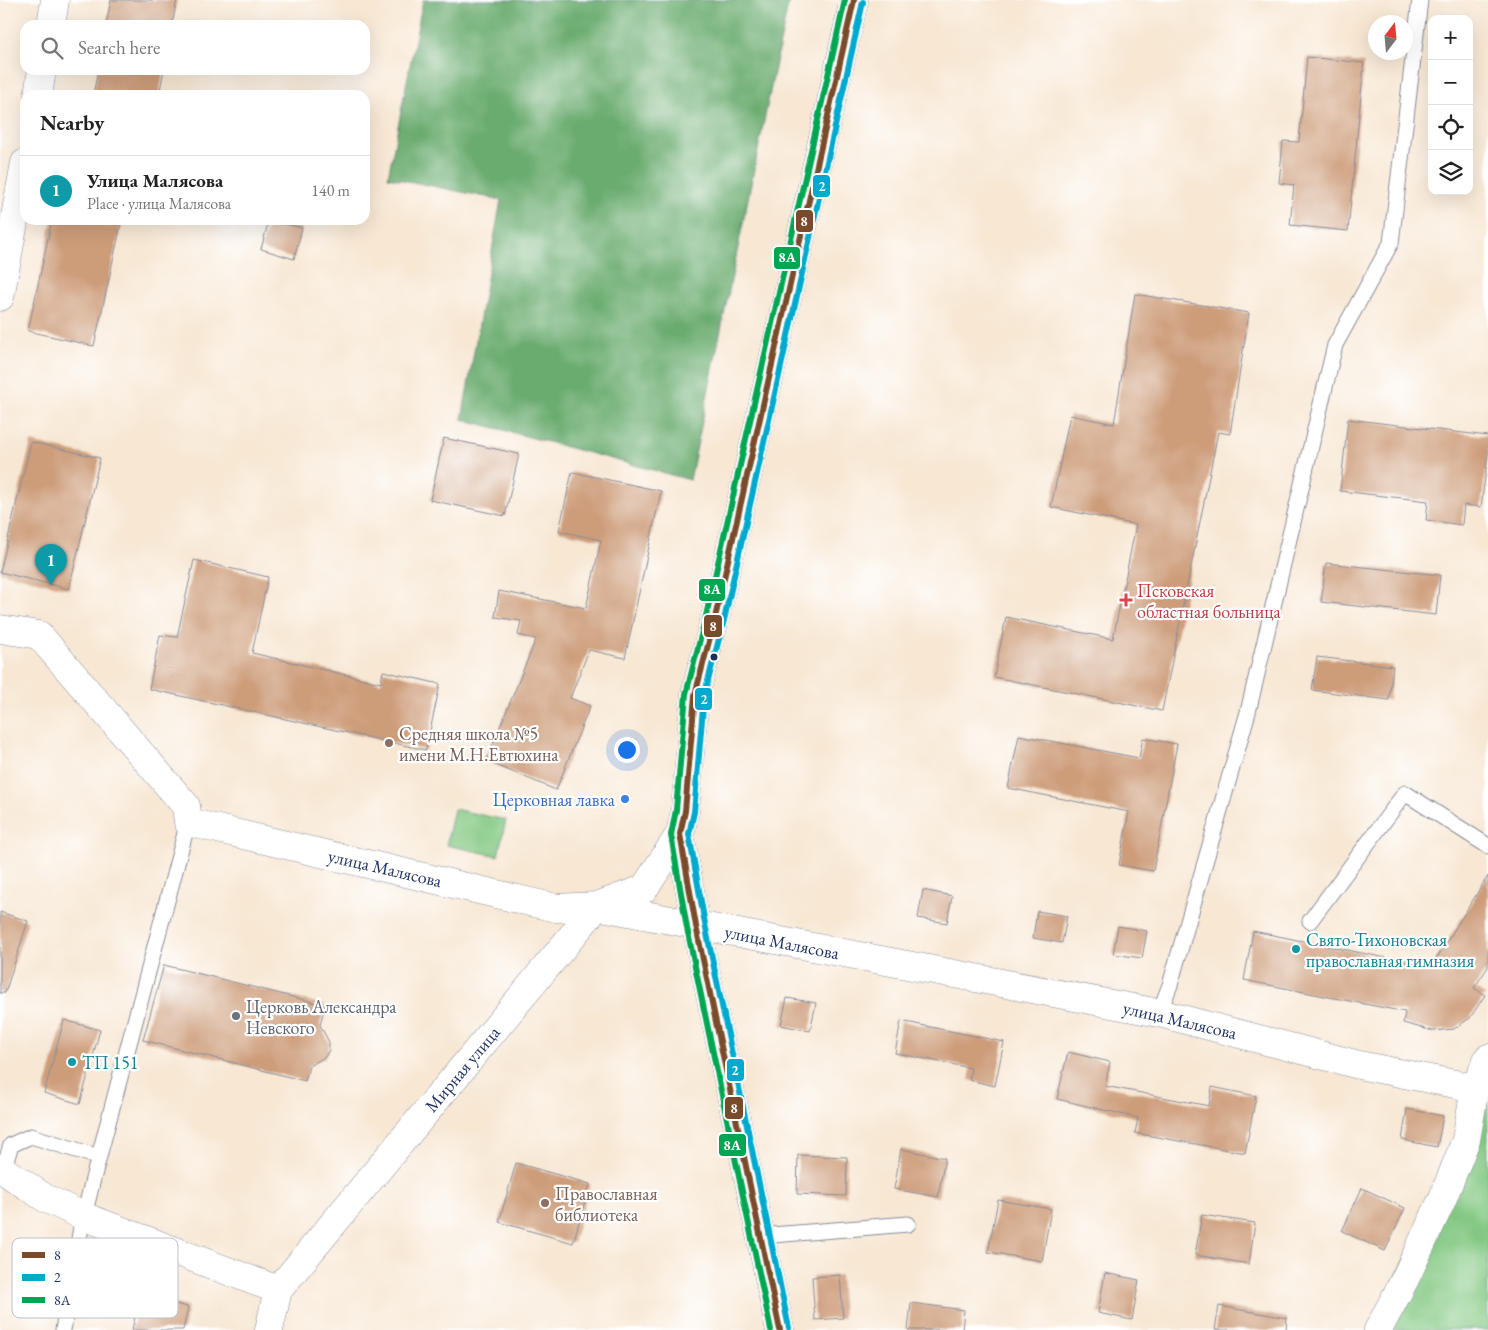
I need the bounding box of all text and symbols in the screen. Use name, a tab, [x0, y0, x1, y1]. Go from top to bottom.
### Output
north arrow	[1368, 15, 1413, 60]
map controls	[1428, 15, 1473, 195]
button: +	[1428, 15, 1473, 60]
search box	[20, 20, 370, 75]
icon: search	[38, 34, 66, 62]
text: Search here	[78, 35, 160, 60]
button: −	[1428, 60, 1473, 105]
button: locate	[1428, 105, 1473, 150]
text: Nearby	[40, 109, 104, 136]
button: layers	[1428, 150, 1473, 195]
text: Улица Малясова	[87, 168, 223, 193]
line badge: 2	[812, 174, 831, 198]
text: 2	[818, 177, 826, 195]
text: 1	[52, 180, 60, 201]
text: 140 m	[311, 180, 350, 201]
text: Place · улица Малясова	[87, 193, 231, 214]
line badge: 8	[795, 209, 814, 233]
text: 8	[800, 212, 808, 230]
line badge: 8А	[773, 246, 801, 270]
text: 8А	[778, 248, 797, 266]
pin: 1	[35, 544, 67, 585]
line badge: 8А	[698, 578, 726, 602]
place label: Псковская областная больница	[1137, 579, 1281, 623]
text: 8А	[703, 580, 722, 598]
marker: Псковская областная больница	[1119, 593, 1133, 607]
line badge: 8	[703, 614, 723, 638]
text: 8	[709, 617, 717, 635]
unlabelled marker	[709, 652, 719, 662]
line badge: 2	[694, 687, 713, 711]
text: 2	[700, 690, 708, 708]
place label: Средняя школа №5 имени М.Н.Евтюхина	[399, 722, 559, 766]
marker: Средняя школа №5 имени М.Н.Евтюхина	[383, 737, 395, 749]
your location	[614, 737, 640, 763]
place label: Церковная лавка	[493, 788, 616, 811]
marker: Церковная лавка	[619, 793, 631, 805]
street label: улица Малясова	[326, 844, 445, 892]
street label: улица Малясова	[723, 920, 842, 965]
place label: Свято-Тихоновская православная гимназия	[1306, 928, 1474, 972]
marker: Свято-Тихоновская православная гимназия	[1290, 943, 1302, 955]
place label: Церковь Александра Невского	[246, 995, 397, 1039]
street label: улица Малясова	[1121, 996, 1240, 1044]
marker: Церковь Александра Невского	[230, 1010, 242, 1022]
street label: Мирная улица	[419, 1021, 505, 1117]
place label: ТП 151	[82, 1051, 138, 1074]
marker: ТП 151	[66, 1056, 78, 1068]
line badge: 2	[726, 1058, 745, 1082]
text: 2	[731, 1061, 739, 1079]
line badge: 8	[724, 1096, 744, 1120]
text: 8	[730, 1099, 738, 1117]
line badge: 8А	[718, 1133, 747, 1157]
text: 8А	[723, 1136, 742, 1154]
place label: Православная библиотека	[555, 1182, 658, 1226]
marker: Православная библиотека	[539, 1197, 551, 1209]
legend	[12, 1238, 178, 1318]
text: 8	[54, 1246, 61, 1264]
text: 2	[54, 1268, 61, 1286]
text: 8А	[54, 1291, 71, 1309]

